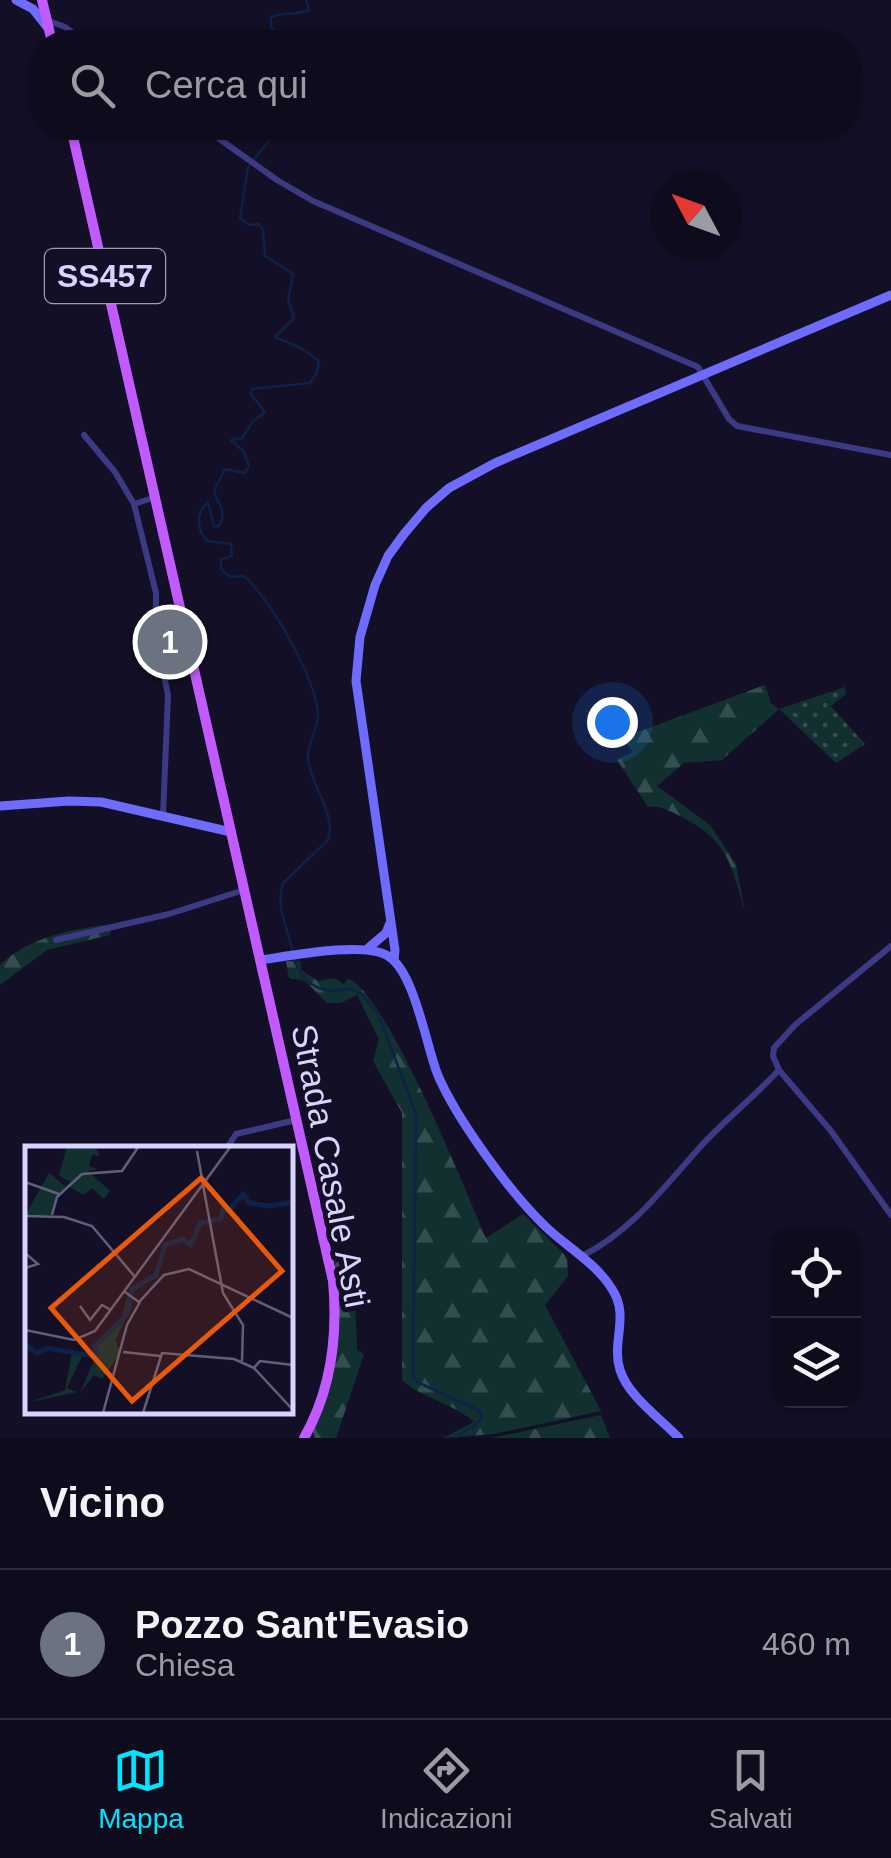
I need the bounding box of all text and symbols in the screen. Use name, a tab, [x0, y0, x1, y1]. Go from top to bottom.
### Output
search box	[30, 30, 861, 140]
icon: search	[65, 58, 120, 113]
text: Cerca qui	[145, 64, 308, 106]
north arrow	[651, 170, 741, 260]
road number: SS457	[45, 249, 165, 303]
pin: 1	[138, 604, 202, 680]
your location	[587, 697, 638, 748]
street label: Strada Casale Asti	[284, 1021, 378, 1311]
inset map	[25, 1146, 292, 1413]
map controls	[771, 1228, 861, 1408]
button: locate	[771, 1228, 861, 1318]
button: layers	[771, 1318, 861, 1408]
text: Vicino	[40, 1479, 165, 1526]
text: Pozzo Sant'Evasio	[135, 1604, 469, 1646]
text: 1	[64, 1626, 81, 1662]
text: 460 m	[762, 1626, 851, 1662]
text: Chiesa	[135, 1647, 235, 1683]
tab: Mappa	[98, 1743, 184, 1835]
tab: Indicazioni	[380, 1743, 512, 1835]
tab: Salvati	[709, 1743, 793, 1835]

